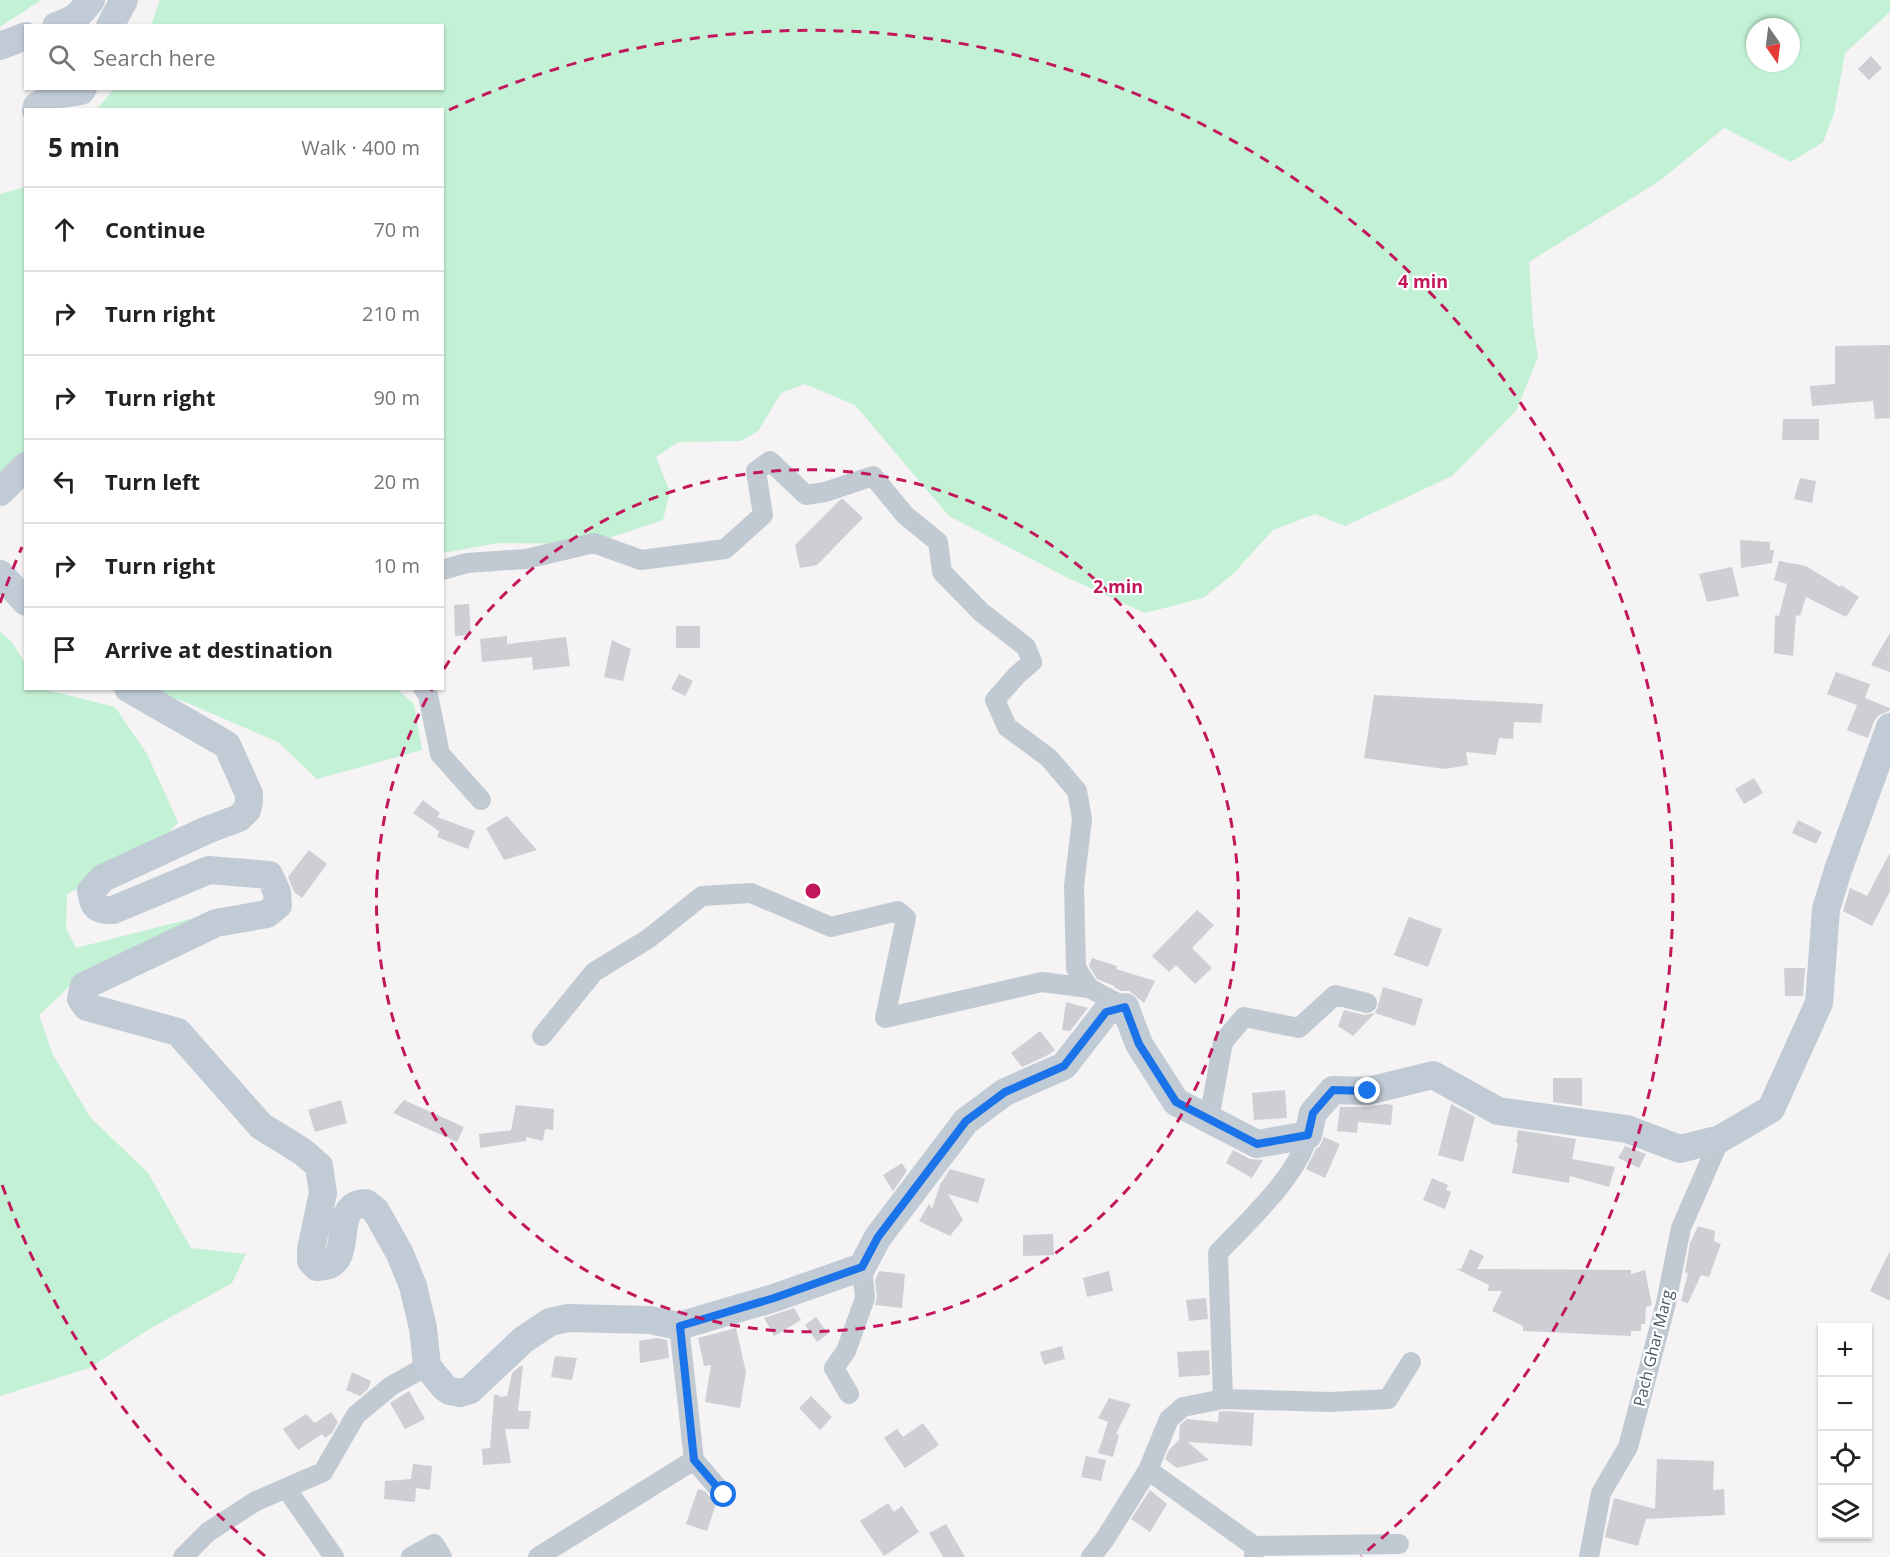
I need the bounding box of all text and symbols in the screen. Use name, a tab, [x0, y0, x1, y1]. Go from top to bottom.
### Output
north arrow	[1746, 18, 1800, 72]
search box	[24, 24, 444, 90]
icon: search	[45, 41, 78, 74]
text: Search here	[93, 42, 216, 72]
text: 5 min	[48, 129, 120, 165]
text: Walk · 400 m	[301, 134, 420, 161]
icon: ahead	[48, 213, 81, 246]
text: Continue	[105, 214, 205, 244]
text: 70 m	[373, 216, 420, 243]
text: 4 min	[1398, 269, 1448, 293]
icon: right	[48, 297, 81, 330]
text: Turn right	[105, 298, 216, 328]
text: 210 m	[362, 300, 420, 327]
icon: right	[48, 381, 81, 414]
text: Turn right	[105, 382, 216, 412]
text: 90 m	[373, 384, 420, 411]
icon: left	[48, 465, 81, 498]
text: Turn left	[105, 466, 200, 496]
text: 20 m	[373, 468, 420, 495]
icon: right	[48, 549, 81, 582]
text: Turn right	[105, 550, 216, 580]
text: 10 m	[373, 552, 420, 579]
text: 2 min	[1093, 574, 1143, 598]
icon: arrive	[48, 633, 81, 666]
text: Arrive at destination	[105, 634, 333, 664]
centre of rings	[803, 881, 823, 901]
route end	[1354, 1077, 1380, 1103]
street label: Pach Ghar Marg	[1628, 1287, 1678, 1409]
map controls	[1818, 1323, 1872, 1539]
button: +	[1818, 1323, 1872, 1377]
button: −	[1818, 1377, 1872, 1431]
button: locate	[1818, 1431, 1872, 1485]
route start	[710, 1481, 736, 1507]
button: layers	[1818, 1485, 1872, 1539]

